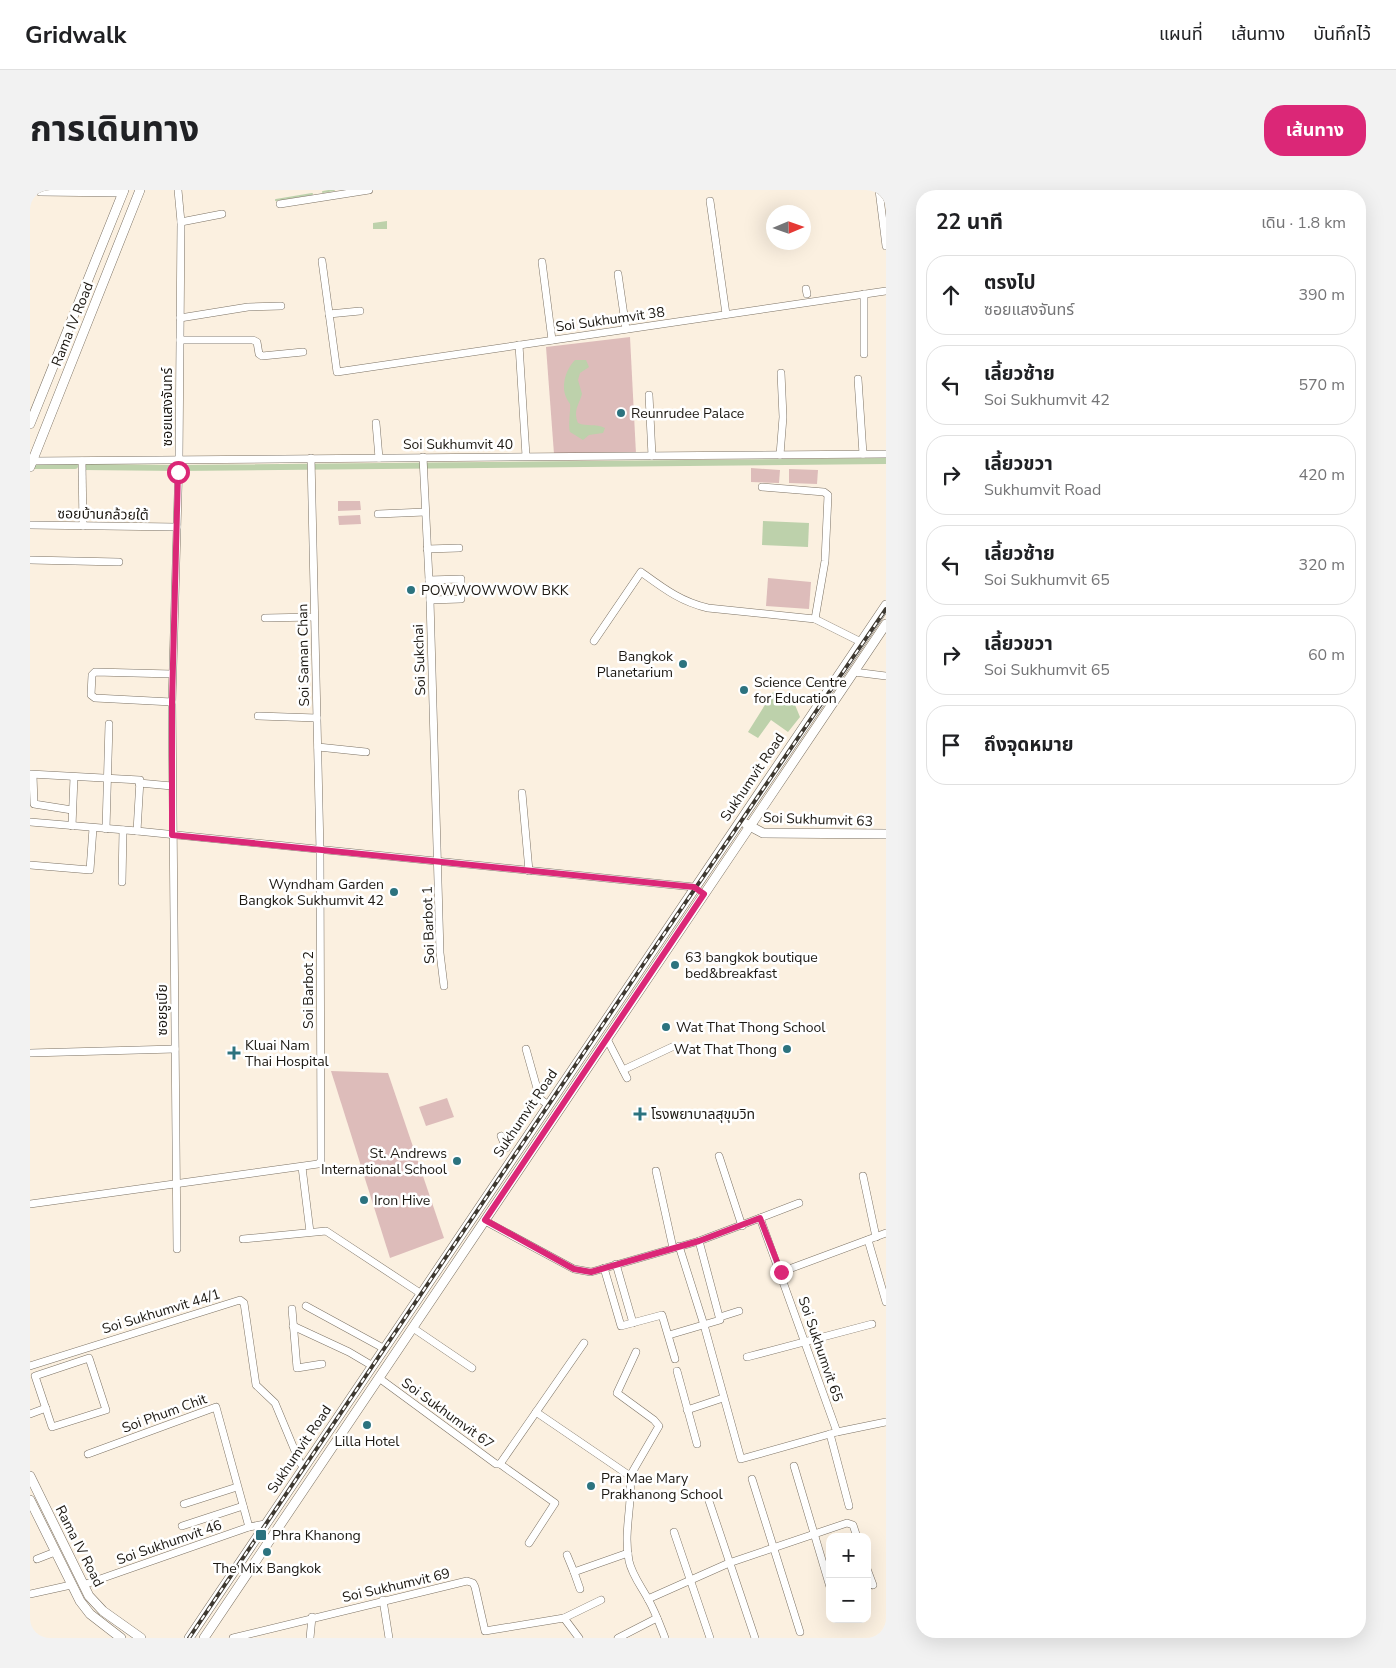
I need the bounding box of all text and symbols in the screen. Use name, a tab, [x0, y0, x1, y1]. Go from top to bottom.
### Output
text: Gridwalk	[25, 19, 126, 51]
text: แผนที่	[1159, 22, 1203, 46]
text: เส้นทาง	[1231, 22, 1285, 46]
text: บันทึกไว้	[1313, 22, 1371, 46]
button: เส้นทาง	[1264, 105, 1366, 156]
text: การเดินทาง	[30, 106, 199, 153]
north arrow	[766, 205, 811, 250]
text: 22 นาที	[936, 208, 1003, 236]
text: เดิน · 1.8 km	[1261, 212, 1346, 234]
text: ตรงไป	[984, 270, 1036, 296]
street label: Rama IV Road	[47, 279, 98, 369]
icon: ahead	[937, 281, 965, 309]
text: 390 m	[1298, 284, 1345, 306]
text: ซอยแสงจันทร์	[984, 299, 1074, 321]
street label: Soi Sukhumvit 38	[554, 302, 666, 337]
text: เลี้ยวซ้าย	[984, 361, 1055, 387]
street label: ซอยแสงจันทร์	[158, 367, 177, 446]
icon: left	[937, 371, 965, 399]
text: 570 m	[1298, 374, 1345, 396]
text: Soi Sukhumvit 42	[984, 389, 1110, 411]
place label: Reunrudee Palace	[631, 404, 744, 423]
marker: Reunrudee Palace	[615, 407, 627, 419]
street label: Soi Sukhumvit 40	[403, 435, 513, 454]
text: เลี้ยวขวา	[984, 451, 1053, 477]
route start	[167, 461, 190, 484]
icon: right	[937, 461, 965, 489]
text: 420 m	[1298, 464, 1345, 486]
text: Sukhumvit Road	[984, 479, 1101, 501]
street label: ซอยบ้านกล้วยใต้	[57, 504, 149, 525]
text: เลี้ยวซ้าย	[984, 541, 1055, 567]
icon: left	[937, 551, 965, 579]
text: 320 m	[1298, 554, 1345, 576]
text: Soi Sukhumvit 65	[984, 569, 1110, 591]
place label: POWWOWWOW BKK	[421, 581, 569, 600]
marker: POWWOWWOW BKK	[405, 584, 417, 596]
street label: Soi Saman Chan	[293, 603, 314, 707]
street label: Soi Sukchai	[409, 624, 430, 696]
text: เลี้ยวขวา	[984, 631, 1053, 657]
icon: right	[937, 641, 965, 669]
text: 60 m	[1308, 644, 1345, 666]
place label: Bangkok Planetarium	[597, 647, 674, 682]
marker: Bangkok Planetarium	[677, 658, 689, 670]
text: Soi Sukhumvit 65	[984, 659, 1110, 681]
place label: Science Centre for Education	[754, 673, 847, 708]
marker: Science Centre for Education	[738, 684, 750, 696]
street label: Sukhumvit Road	[716, 729, 789, 825]
icon: arrive	[937, 731, 965, 759]
text: ถึงจุดหมาย	[984, 732, 1074, 758]
street label: Soi Sukhumvit 63	[763, 808, 873, 831]
place label: Wyndham Garden Bangkok Sukhumvit 42	[239, 875, 384, 910]
marker: Wyndham Garden Bangkok Sukhumvit 42	[388, 886, 400, 898]
street label: Soi Barbot 1	[418, 886, 439, 964]
place label: 63 bangkok boutique bed&breakfast	[685, 948, 818, 983]
street label: Soi Barbot 2	[299, 951, 318, 1029]
marker: 63 bangkok boutique bed&breakfast	[669, 959, 681, 971]
street label: ซอยรูเบีย	[153, 984, 172, 1036]
place label: Wat That Thong School	[676, 1018, 826, 1037]
marker: Wat That Thong School	[660, 1021, 672, 1033]
place label: Kluai Nam Thai Hospital	[245, 1036, 330, 1071]
place label: Wat That Thong	[674, 1040, 777, 1059]
marker: Wat That Thong	[781, 1043, 793, 1055]
marker: Kluai Nam Thai Hospital	[227, 1046, 241, 1060]
street label: Sukhumvit Road	[489, 1065, 562, 1161]
place label: โรงพยาบาลสุขุมวิท	[651, 1105, 755, 1124]
marker: โรงพยาบาลสุขุมวิท	[633, 1107, 647, 1121]
place label: St. Andrews International School	[321, 1144, 448, 1179]
marker: St. Andrews International School	[451, 1155, 463, 1167]
place label: Iron Hive	[374, 1191, 430, 1210]
marker: Iron Hive	[358, 1194, 370, 1206]
route end	[770, 1261, 793, 1284]
street label: Soi Sukhumvit 44/1	[100, 1284, 223, 1338]
street label: Soi Sukhumvit 65	[794, 1294, 847, 1404]
street label: Soi Sukhumvit 67	[398, 1373, 498, 1453]
street label: Soi Phum Chit	[119, 1389, 209, 1438]
street label: Sukhumvit Road	[263, 1401, 336, 1497]
marker: Lilla Hotel	[361, 1419, 373, 1431]
place label: Lilla Hotel	[335, 1432, 400, 1451]
place label: Pra Mae Mary Prakhanong School	[601, 1469, 724, 1504]
marker: Pra Mae Mary Prakhanong School	[585, 1480, 597, 1492]
street label: Rama IV Road	[51, 1502, 108, 1590]
street label: Soi Sukhumvit 46	[114, 1516, 224, 1569]
place label: Phra Khanong	[272, 1526, 361, 1545]
marker: Phra Khanong	[254, 1528, 268, 1542]
map controls	[826, 1533, 871, 1623]
button: +	[826, 1533, 871, 1578]
marker: The Mix Bangkok	[261, 1546, 273, 1558]
place label: The Mix Bangkok	[213, 1559, 322, 1578]
street label: Soi Sukhumvit 69	[340, 1564, 452, 1607]
button: −	[826, 1578, 871, 1623]

